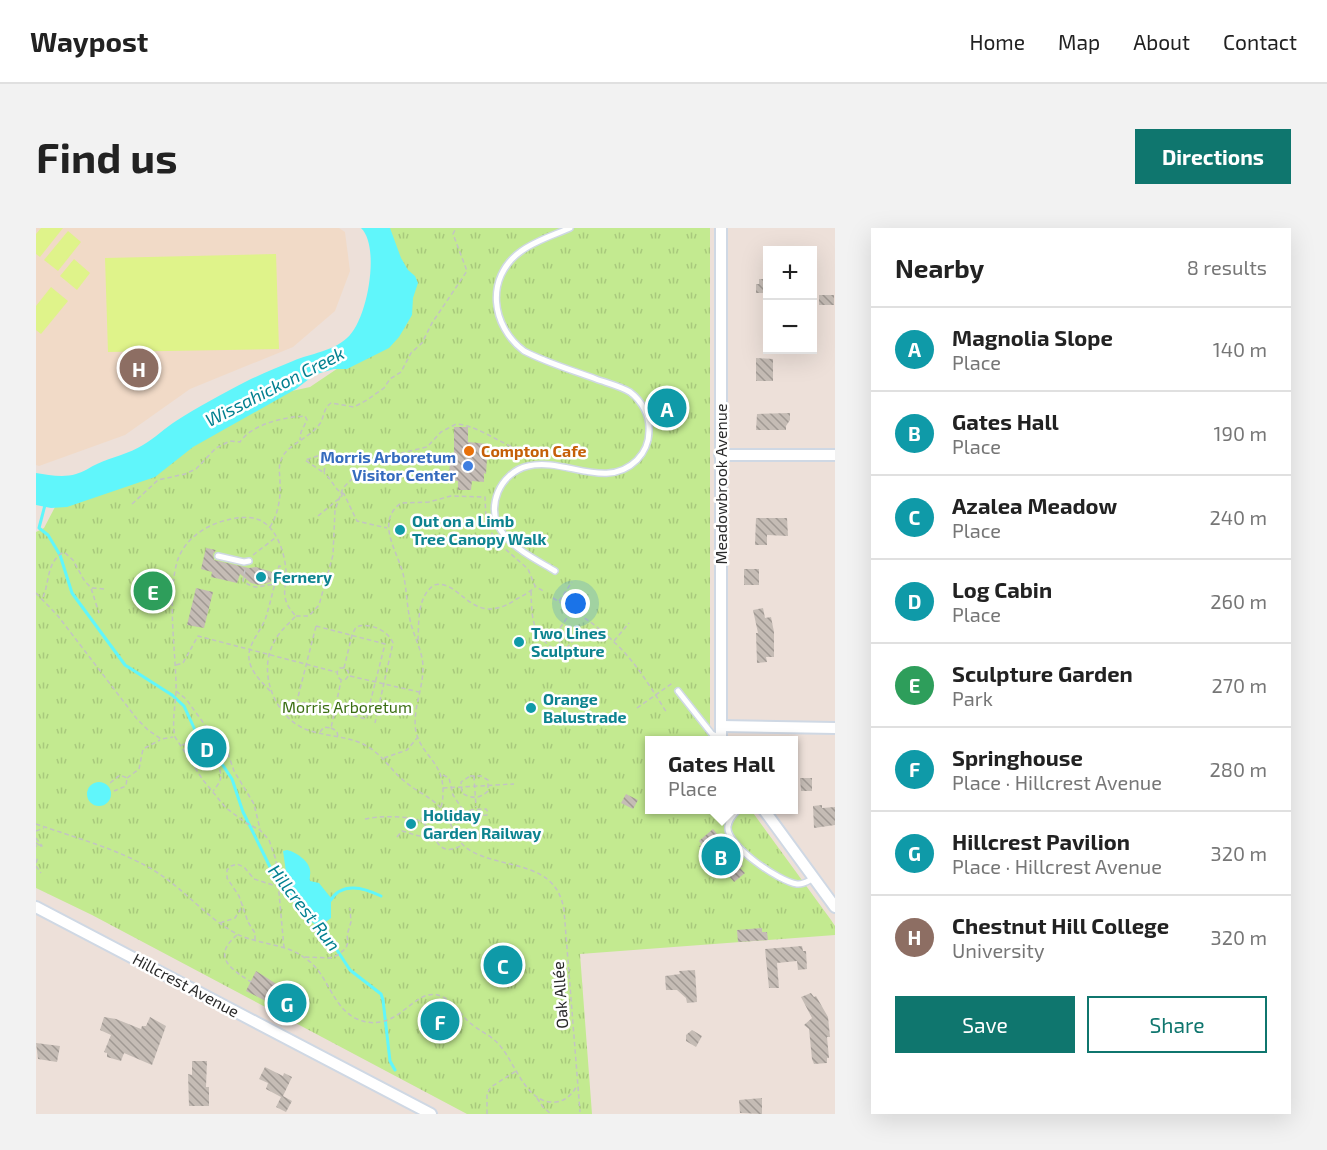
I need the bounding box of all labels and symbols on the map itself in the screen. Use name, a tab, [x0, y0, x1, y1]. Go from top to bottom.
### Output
water label: Wissahickon Creek	[201, 342, 348, 431]
pin: H	[120, 346, 158, 390]
pin: A	[648, 386, 686, 430]
street label: Meadowbrook Avenue	[711, 403, 730, 565]
place label: Compton Cafe	[481, 441, 587, 460]
marker: Compton Cafe	[462, 444, 476, 458]
place label: Morris Arboretum Visitor Center	[320, 447, 456, 484]
marker: Morris Arboretum Visitor Center	[461, 459, 475, 473]
place label: Out on a Limb Tree Canopy Walk	[412, 511, 547, 549]
marker: Out on a Limb Tree Canopy Walk	[393, 523, 407, 537]
place label: Fernery	[273, 567, 332, 587]
pin: E	[134, 568, 172, 614]
marker: Fernery	[254, 570, 268, 584]
your location	[561, 589, 590, 618]
place label: Two Lines Sculpture	[531, 623, 606, 660]
marker: Two Lines Sculpture	[512, 635, 526, 649]
place label: Orange Balustrade	[543, 689, 627, 726]
park label: Morris Arboretum	[282, 697, 412, 716]
marker: Orange Balustrade	[524, 701, 538, 715]
pin: D	[188, 726, 226, 770]
place label: Holiday Garden Railway	[423, 805, 541, 843]
marker: Holiday Garden Railway	[404, 817, 418, 831]
pin: B	[702, 834, 740, 878]
water label: Hillcrest Run	[264, 860, 345, 955]
pin: C	[484, 942, 522, 988]
street label: Hillcrest Avenue	[130, 949, 243, 1021]
street label: Oak Allée	[548, 961, 571, 1029]
pin: G	[268, 980, 306, 1026]
pin: F	[420, 998, 460, 1044]

